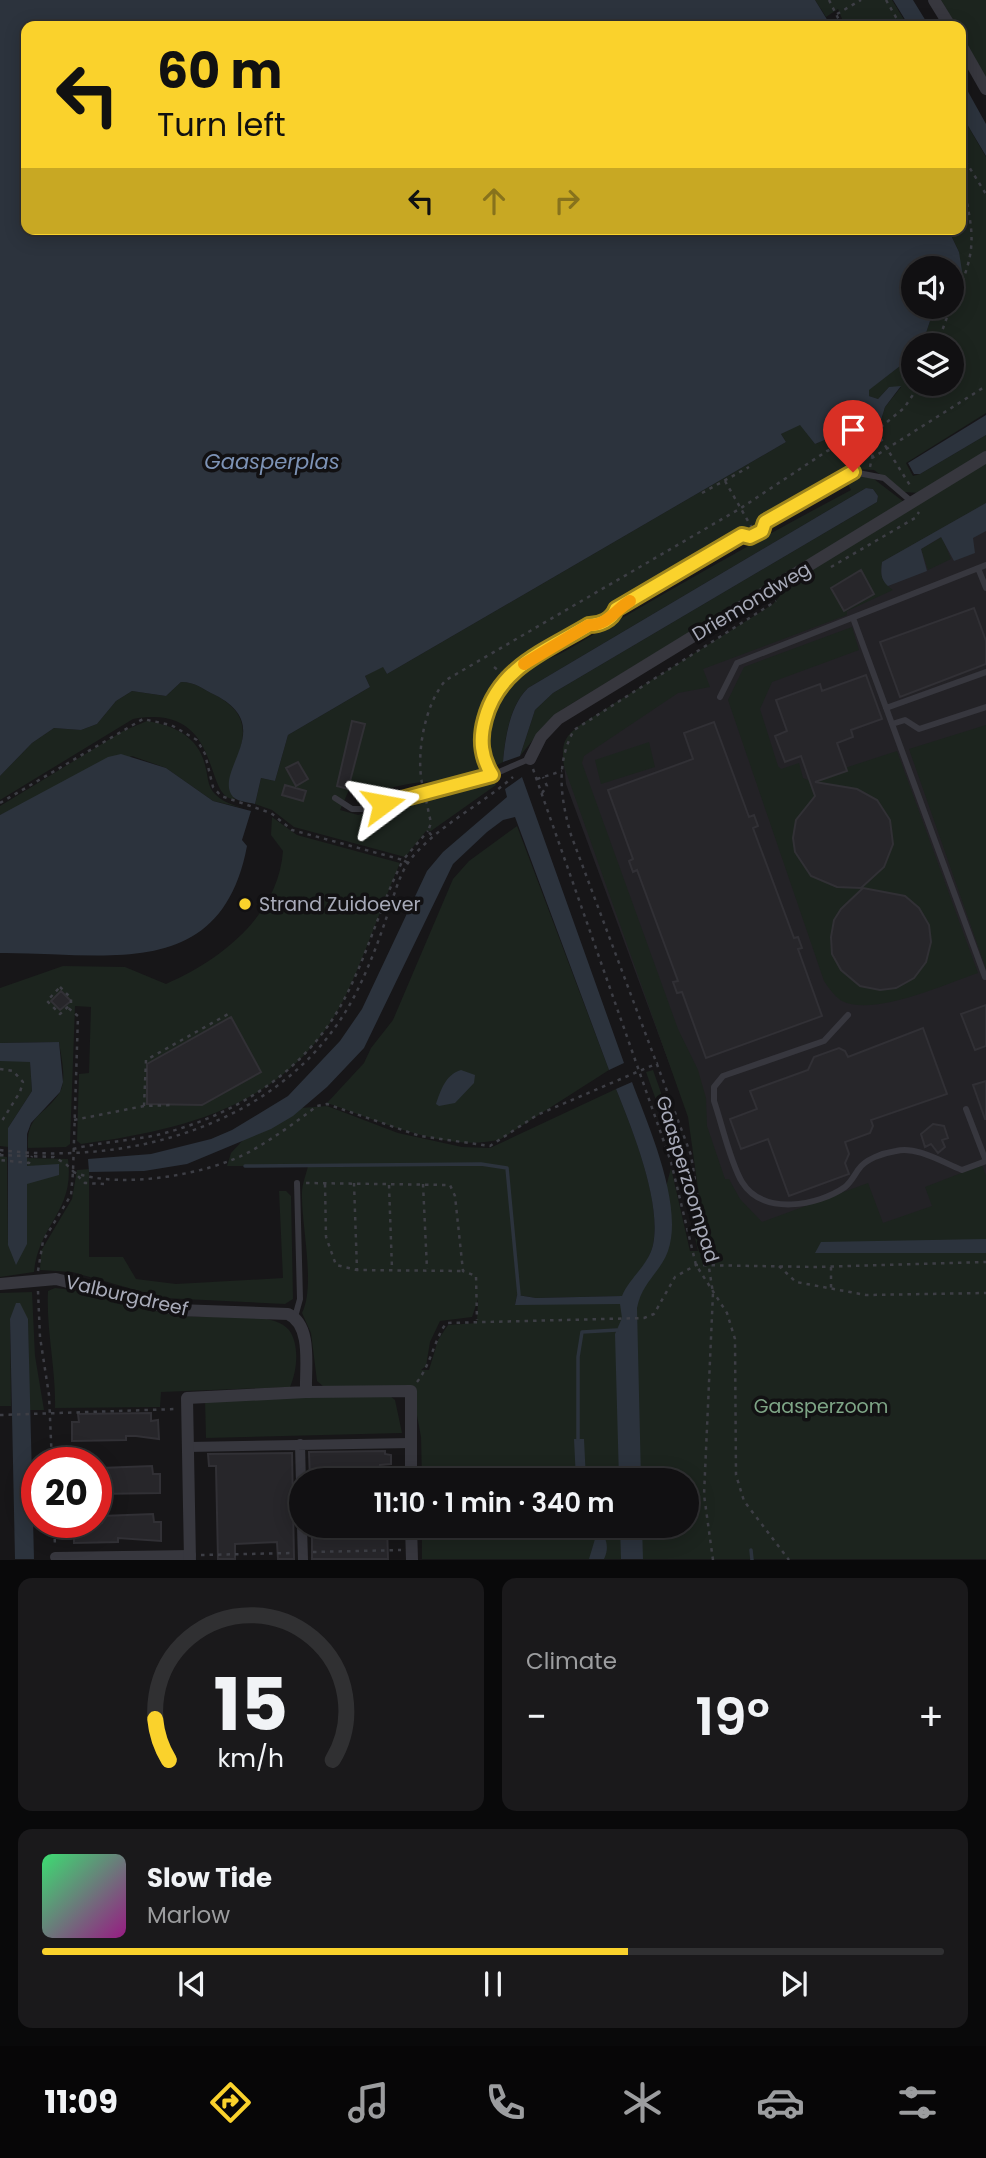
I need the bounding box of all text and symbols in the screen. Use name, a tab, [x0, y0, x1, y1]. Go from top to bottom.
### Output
text: 60 m	[157, 37, 282, 105]
icon: left	[42, 49, 133, 140]
text: Turn left	[157, 102, 286, 147]
icon: left	[402, 182, 440, 220]
icon: ahead	[475, 182, 513, 220]
icon: right	[548, 182, 586, 220]
map controls	[901, 256, 964, 396]
button: sound	[901, 256, 964, 319]
button: layers	[901, 333, 964, 396]
pin	[823, 400, 883, 472]
icon: arrive	[834, 411, 872, 449]
water label: Gaasperplas	[204, 447, 340, 476]
street label: Driemondweg	[687, 555, 816, 647]
position arrow	[346, 767, 420, 841]
place label: Strand Zuidoever	[259, 891, 421, 918]
marker: Strand Zuidoever	[237, 896, 253, 912]
street label: Gaasperzoompad	[649, 1092, 726, 1266]
street label: Valburgdreef	[63, 1268, 191, 1323]
park label: Gaasperzoom	[754, 1393, 888, 1420]
speed limit sign: 20	[21, 1447, 112, 1538]
text: 11:10 · 1 min · 340 m	[374, 1485, 614, 1521]
text: Climate	[526, 1645, 617, 1677]
text: 15	[214, 1655, 288, 1756]
text: 19°	[695, 1680, 770, 1753]
text: −	[526, 1690, 547, 1743]
text: +	[918, 1690, 944, 1743]
text: km/h	[218, 1741, 284, 1776]
text: Slow Tide	[147, 1860, 272, 1896]
text: Marlow	[147, 1899, 230, 1931]
icon: previous	[173, 1965, 211, 2003]
icon: pause	[474, 1965, 512, 2003]
icon: next	[775, 1965, 813, 2003]
icon: directions	[206, 2078, 255, 2127]
icon: music	[344, 2078, 393, 2127]
icon: phone	[481, 2078, 530, 2127]
icon: climate	[618, 2078, 667, 2127]
icon: car	[756, 2078, 805, 2127]
icon: filters	[893, 2078, 942, 2127]
text: 11:09	[44, 2079, 118, 2124]

